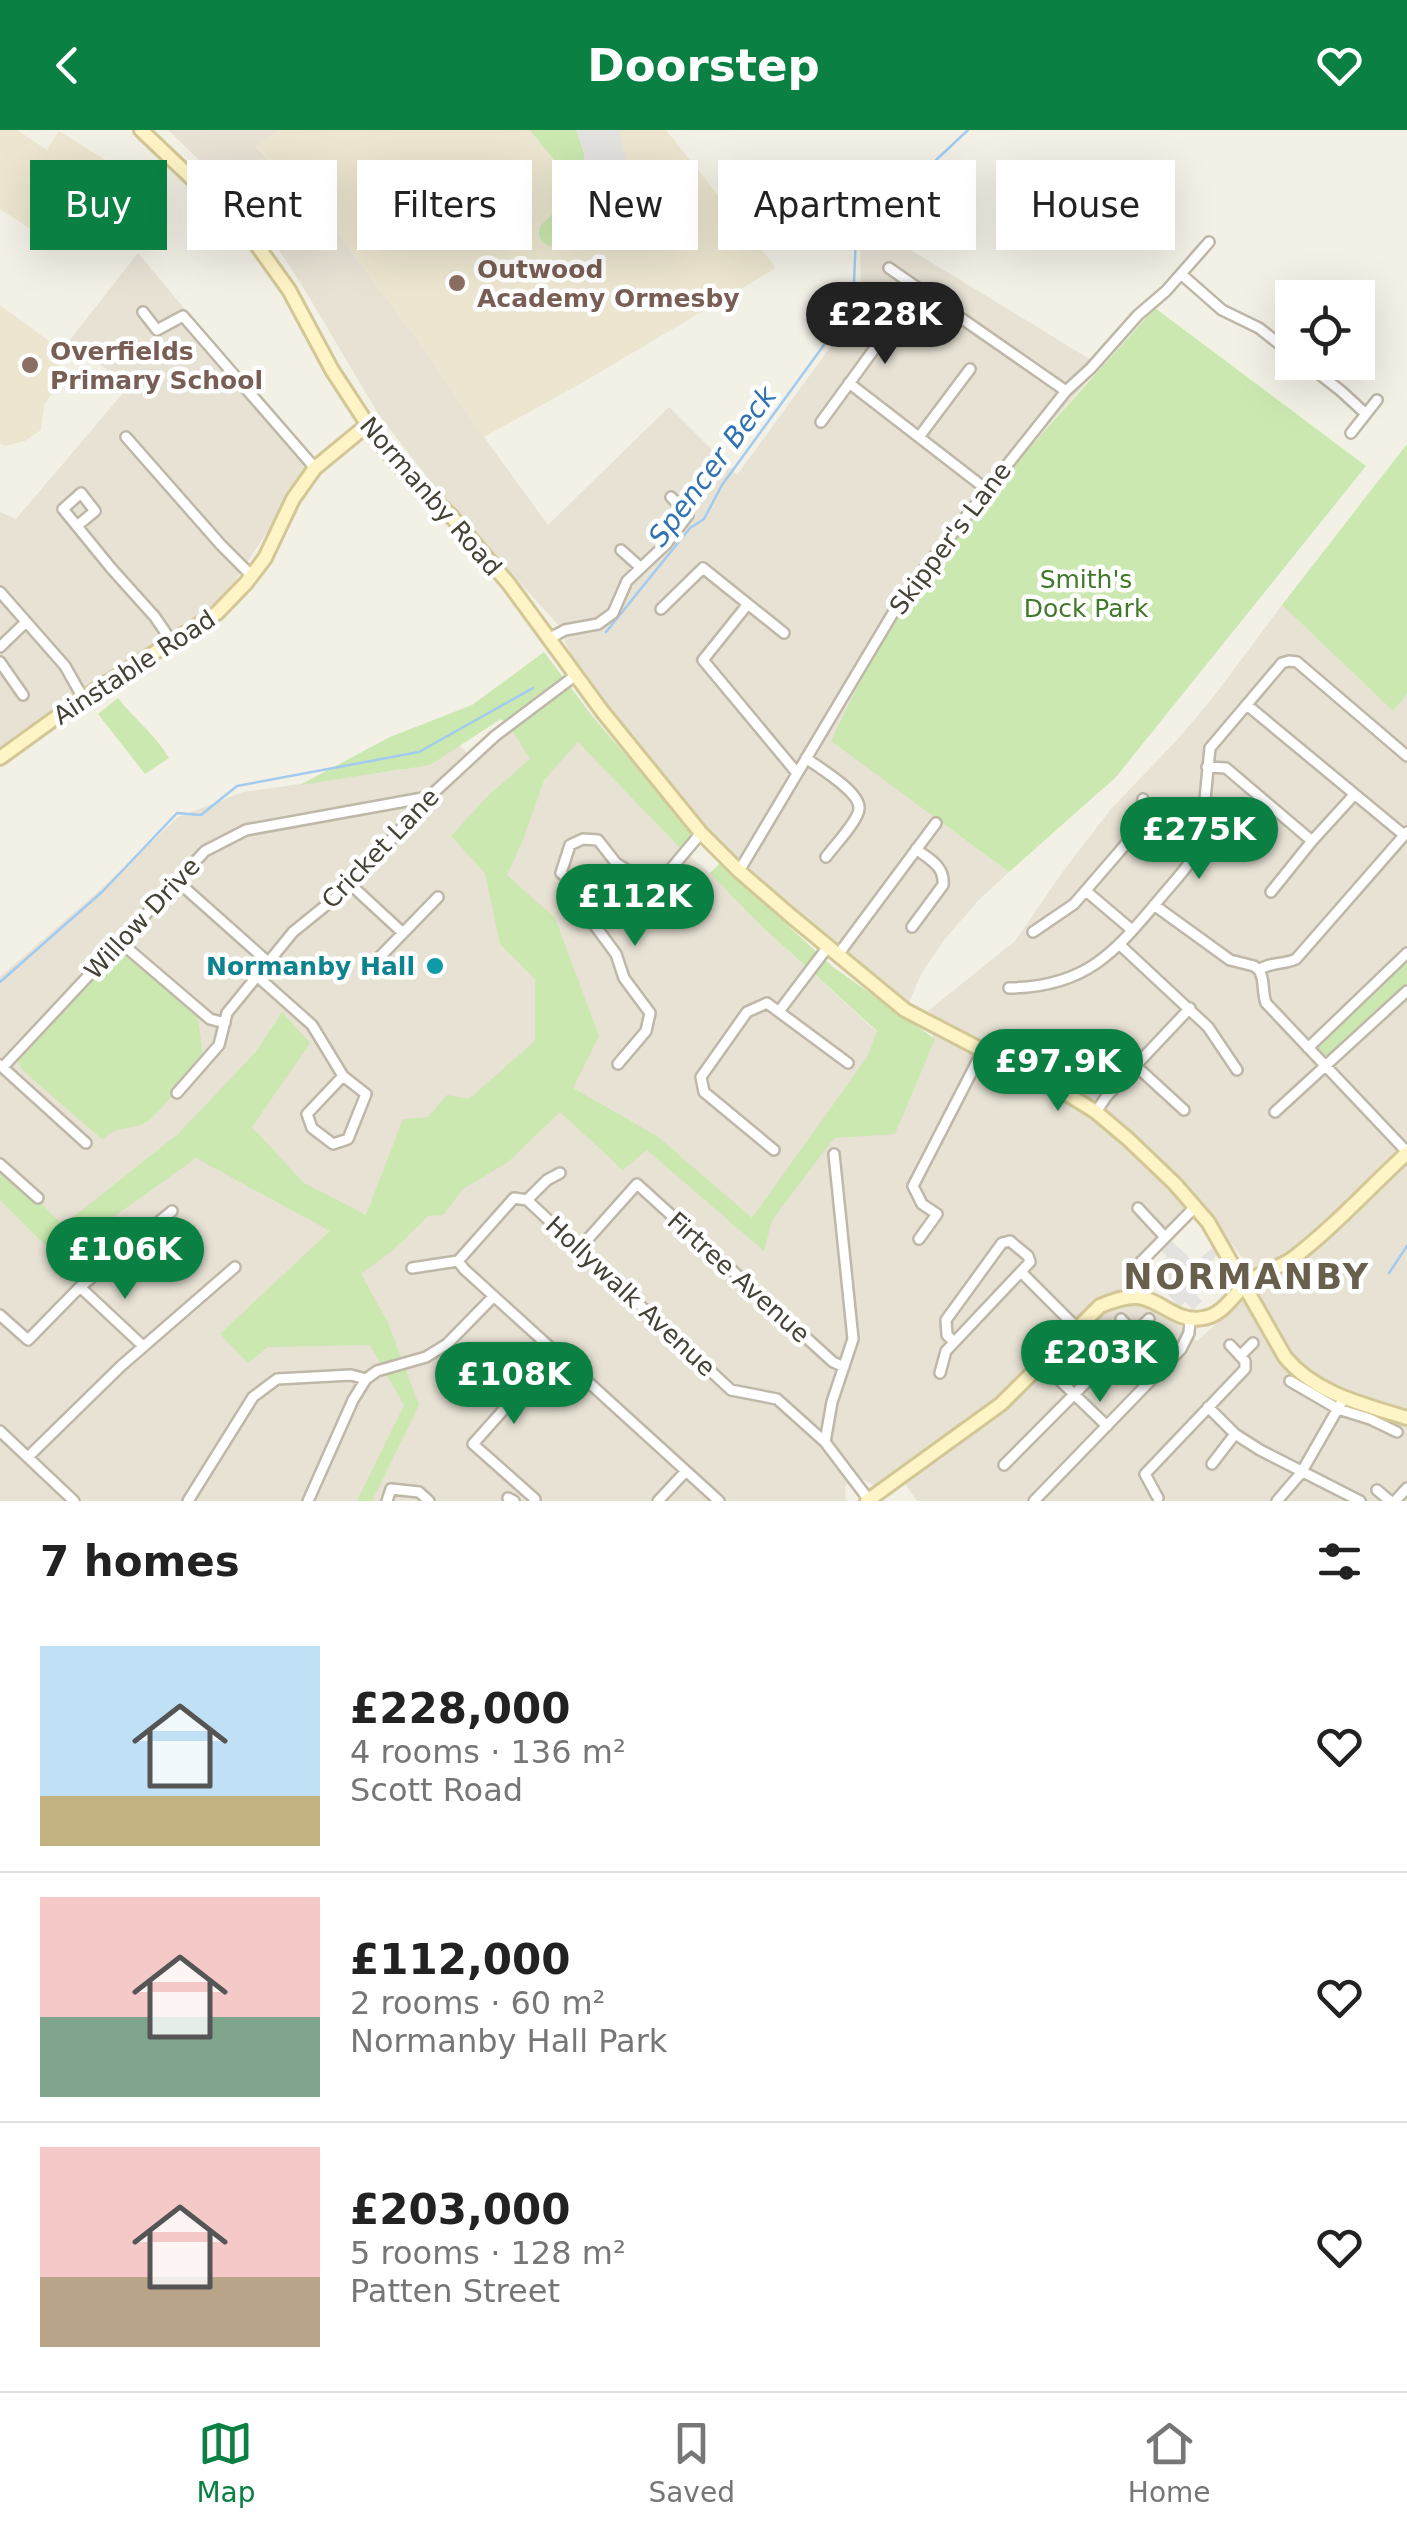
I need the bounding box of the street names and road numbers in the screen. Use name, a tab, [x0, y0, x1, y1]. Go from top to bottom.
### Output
street label: Normanby Road	[354, 411, 507, 582]
street label: Skipper's Lane	[884, 456, 1017, 620]
street label: Ainstable Road	[48, 604, 221, 730]
street label: Cricket Lane	[316, 782, 445, 914]
street label: Willow Drive	[79, 852, 206, 985]
street label: Firtree Avenue	[662, 1206, 816, 1349]
street label: Hollywalk Avenue	[540, 1210, 721, 1382]

